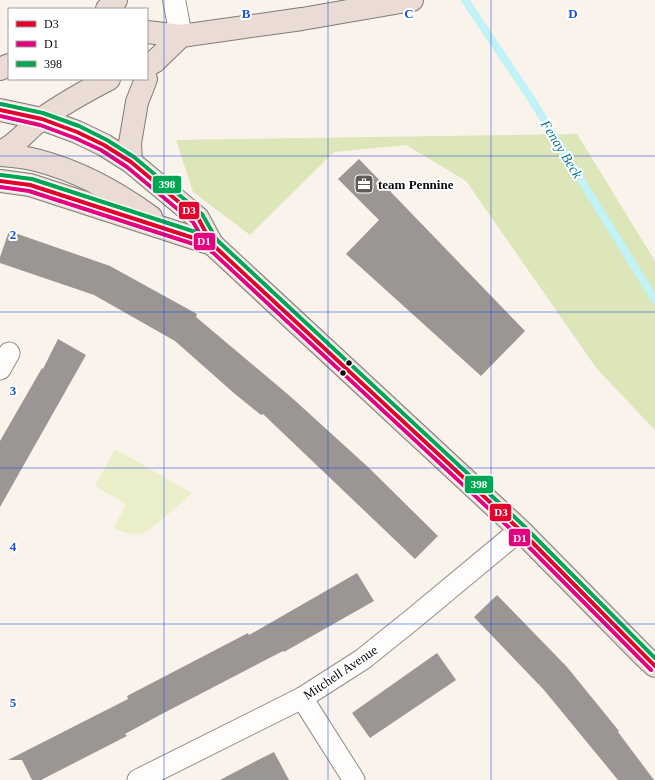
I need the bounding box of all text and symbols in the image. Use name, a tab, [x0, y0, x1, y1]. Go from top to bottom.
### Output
text: B	[242, 6, 251, 21]
text: C	[404, 6, 414, 21]
text: D	[568, 6, 578, 21]
legend	[8, 8, 148, 80]
text: D3	[44, 17, 59, 31]
text: D1	[44, 37, 59, 51]
text: 398	[44, 57, 62, 71]
water label: Fenay Beck	[537, 117, 586, 182]
office icon: team Pennine	[353, 173, 375, 195]
line badge: 398	[152, 175, 182, 194]
place label: team Pennine	[378, 177, 454, 192]
text: 398	[159, 178, 176, 190]
line badge: D3	[178, 201, 200, 220]
text: D3	[182, 204, 196, 216]
text: 2	[10, 227, 16, 242]
line badge: D1	[193, 232, 216, 251]
text: D1	[197, 235, 211, 247]
unlabelled marker	[344, 358, 354, 368]
unlabelled marker	[338, 368, 348, 378]
text: 3	[10, 383, 17, 398]
line badge: 398	[464, 475, 494, 494]
text: 398	[471, 478, 488, 490]
line badge: D3	[489, 503, 512, 522]
text: D3	[494, 506, 508, 518]
line badge: D1	[508, 528, 531, 547]
text: D1	[513, 532, 527, 544]
text: 4	[10, 539, 17, 554]
street label: Mitchell Avenue	[300, 642, 380, 703]
text: 5	[10, 695, 17, 710]

